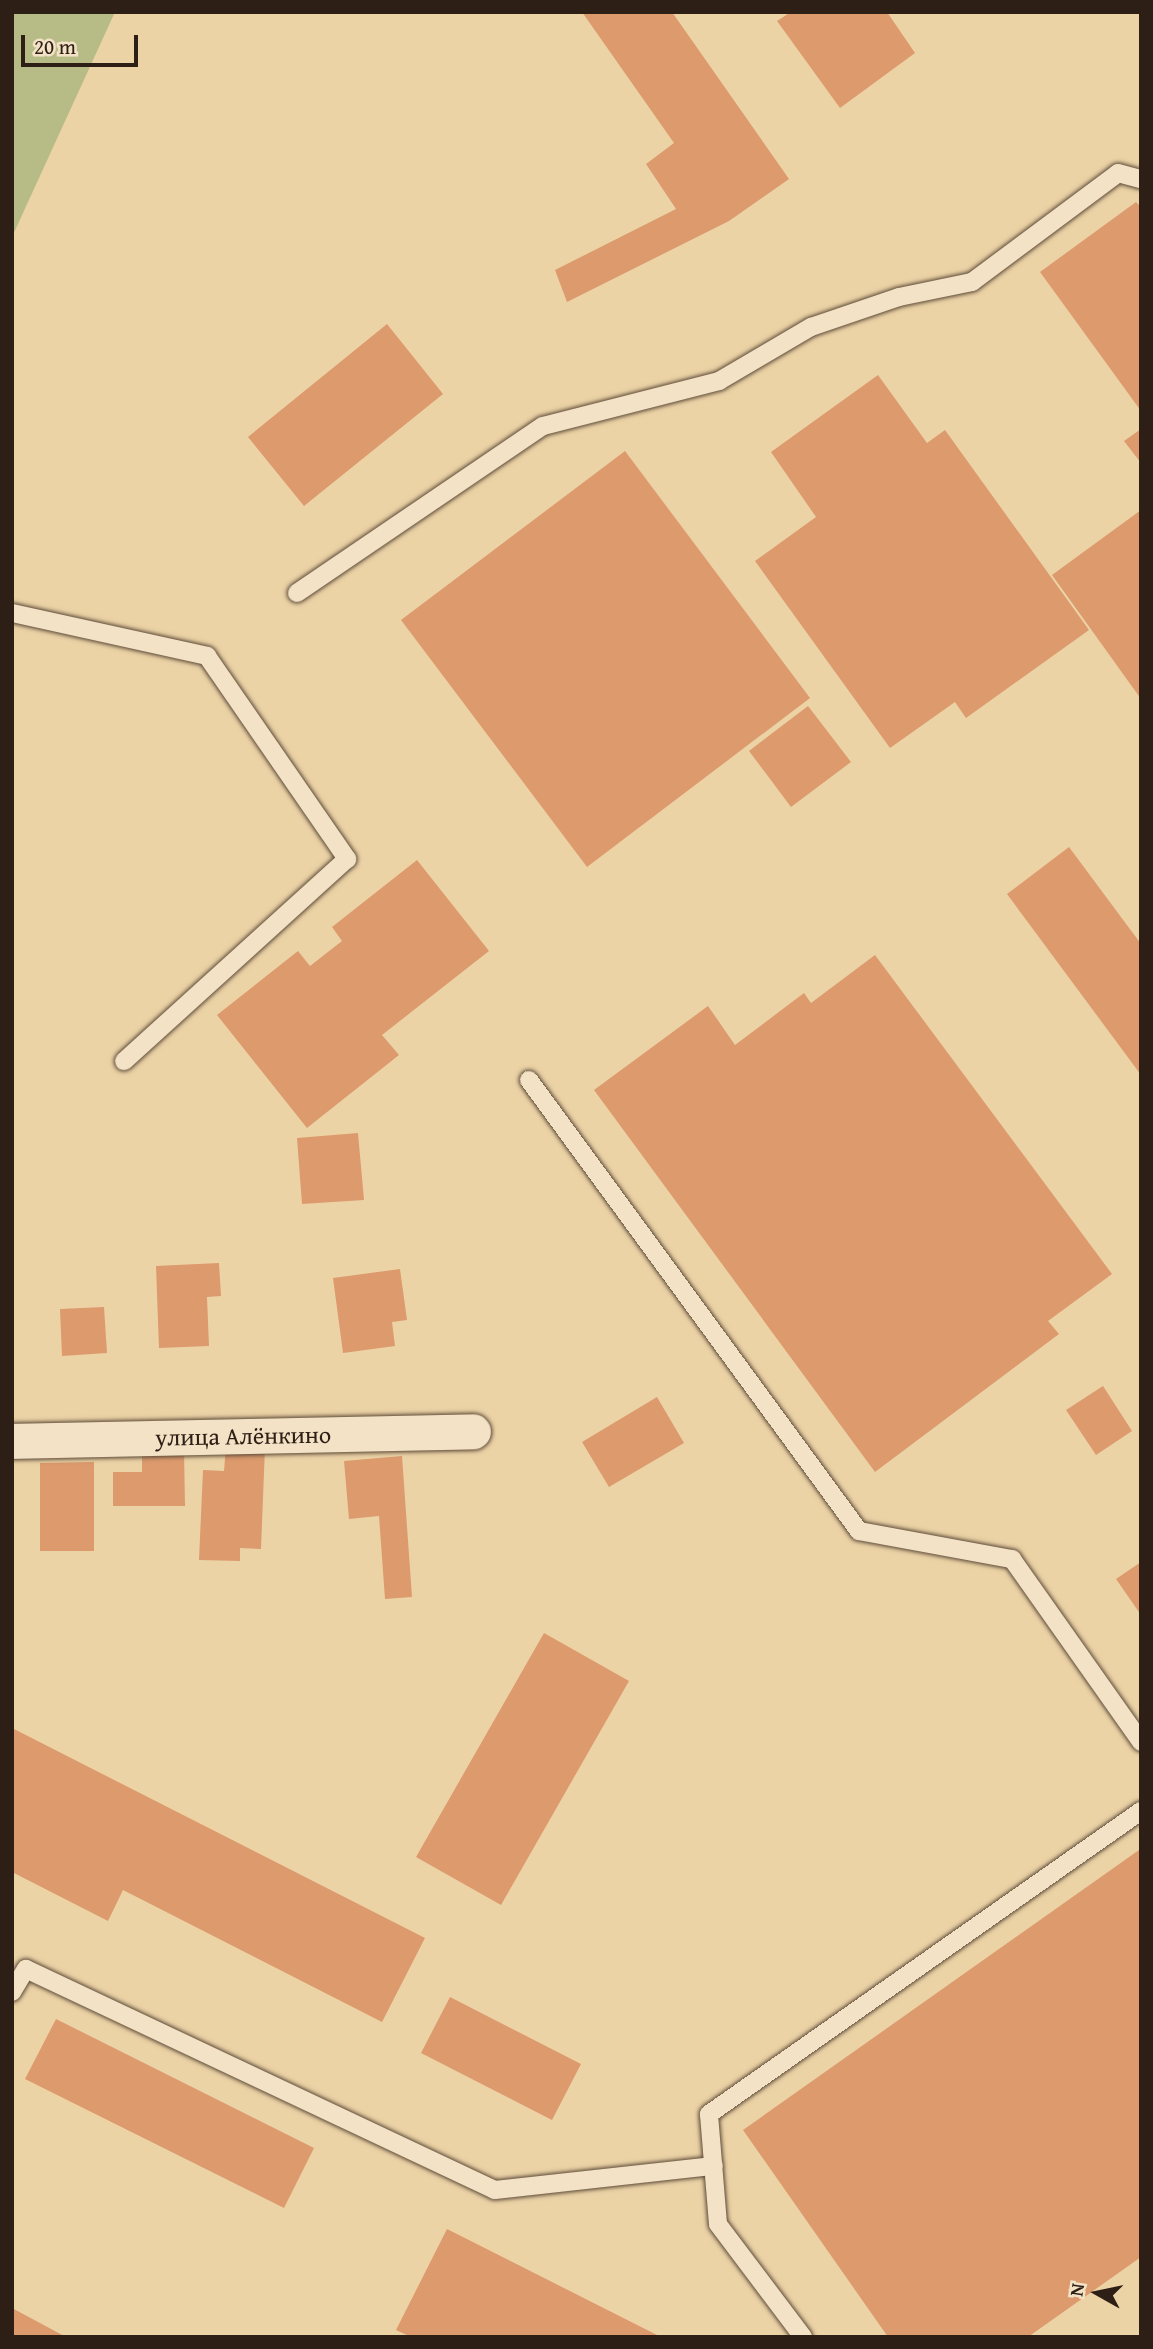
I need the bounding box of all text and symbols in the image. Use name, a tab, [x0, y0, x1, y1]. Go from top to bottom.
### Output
scale bar	[24, 21, 142, 65]
text: 20 m	[34, 31, 76, 62]
street label: улица Алёнкино	[155, 1420, 331, 1452]
north arrow	[1062, 2258, 1132, 2328]
text: N	[1061, 2281, 1091, 2298]

